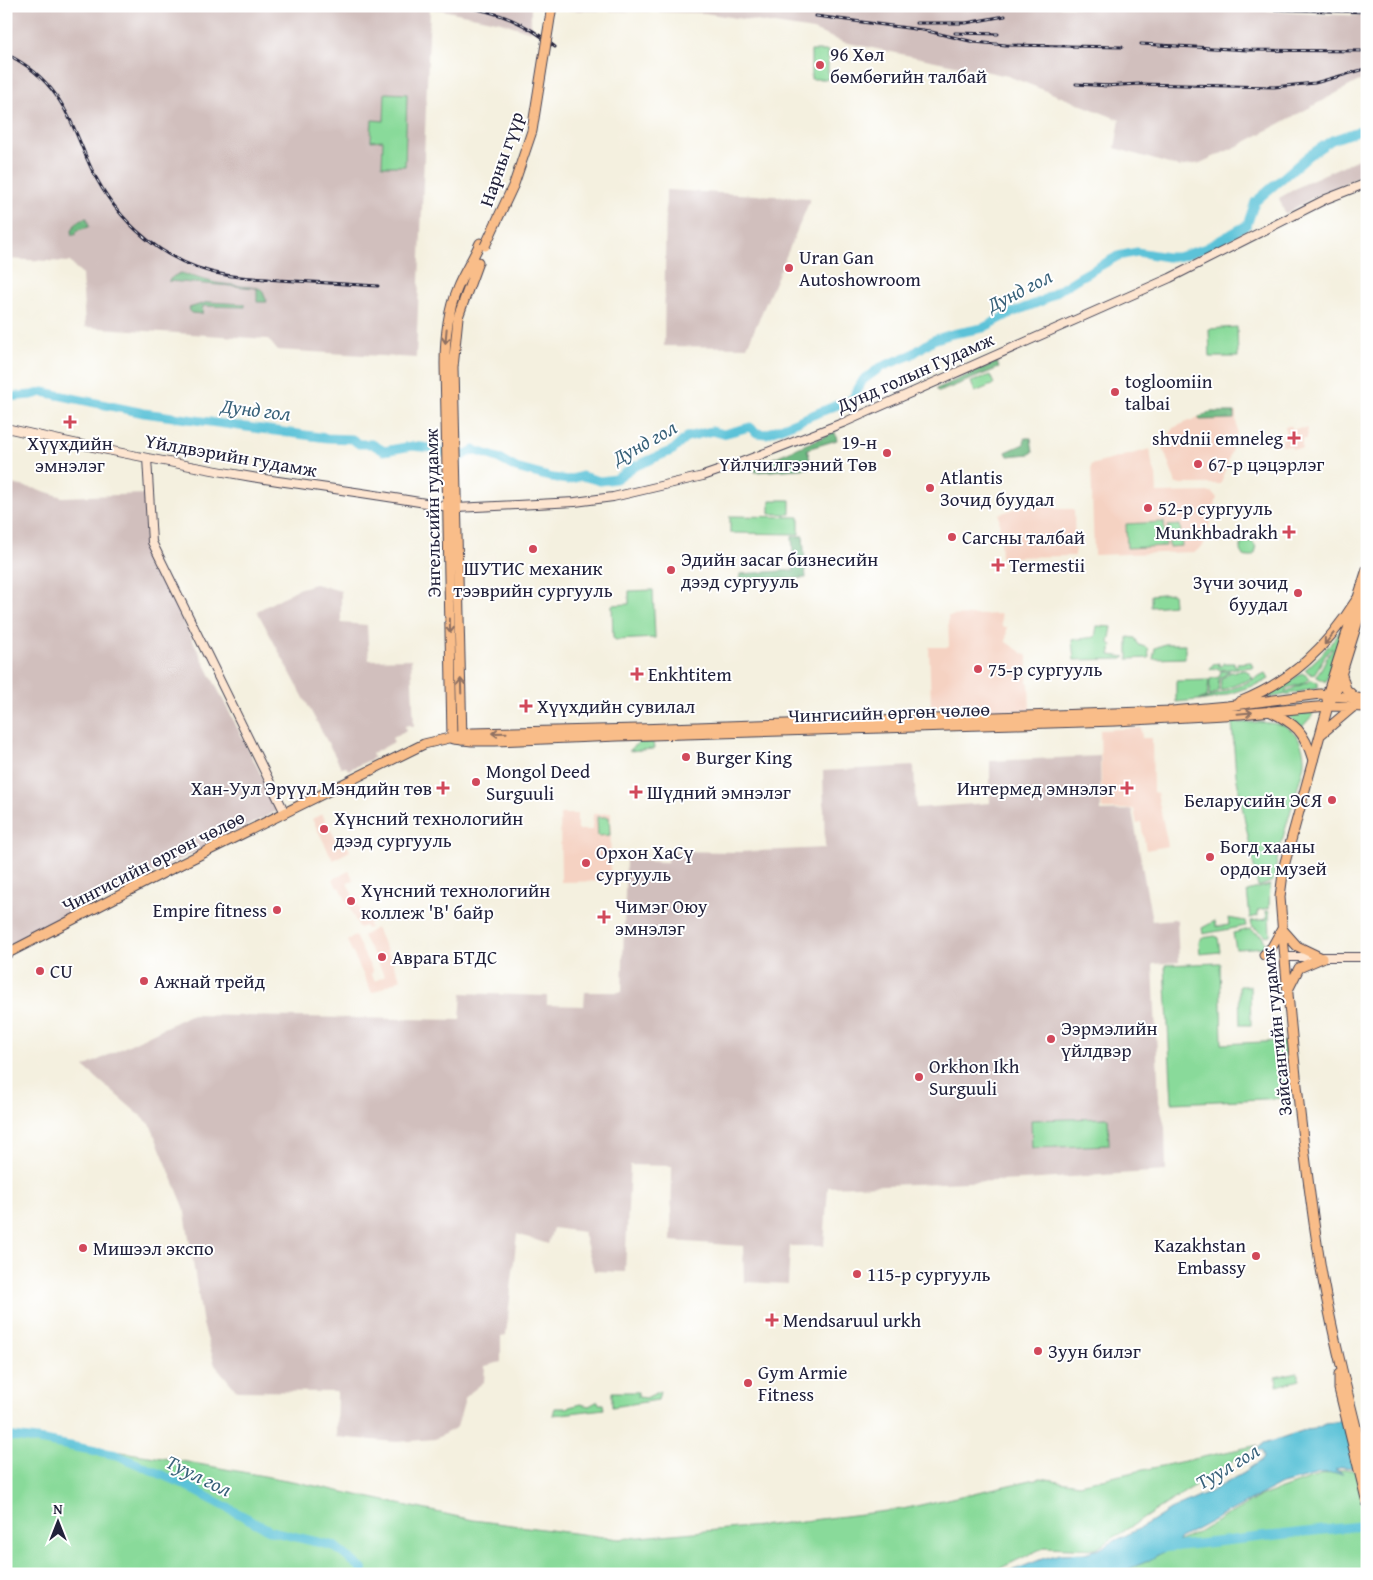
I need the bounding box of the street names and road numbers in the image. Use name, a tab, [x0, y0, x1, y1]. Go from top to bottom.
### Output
street label: Нарны гүүр	[472, 108, 530, 210]
street label: Дунд голын Гудамж	[831, 325, 998, 420]
street label: Yйлдвэрийн гудамж	[143, 426, 319, 484]
street label: Энгельсийн гудамж	[417, 428, 447, 598]
street label: Чингисийн өргөн чөлөө	[788, 694, 990, 730]
street label: Чингисийн өргөн чөлөө	[57, 803, 249, 919]
street label: Зайсангийн гудамж	[1253, 946, 1299, 1118]

